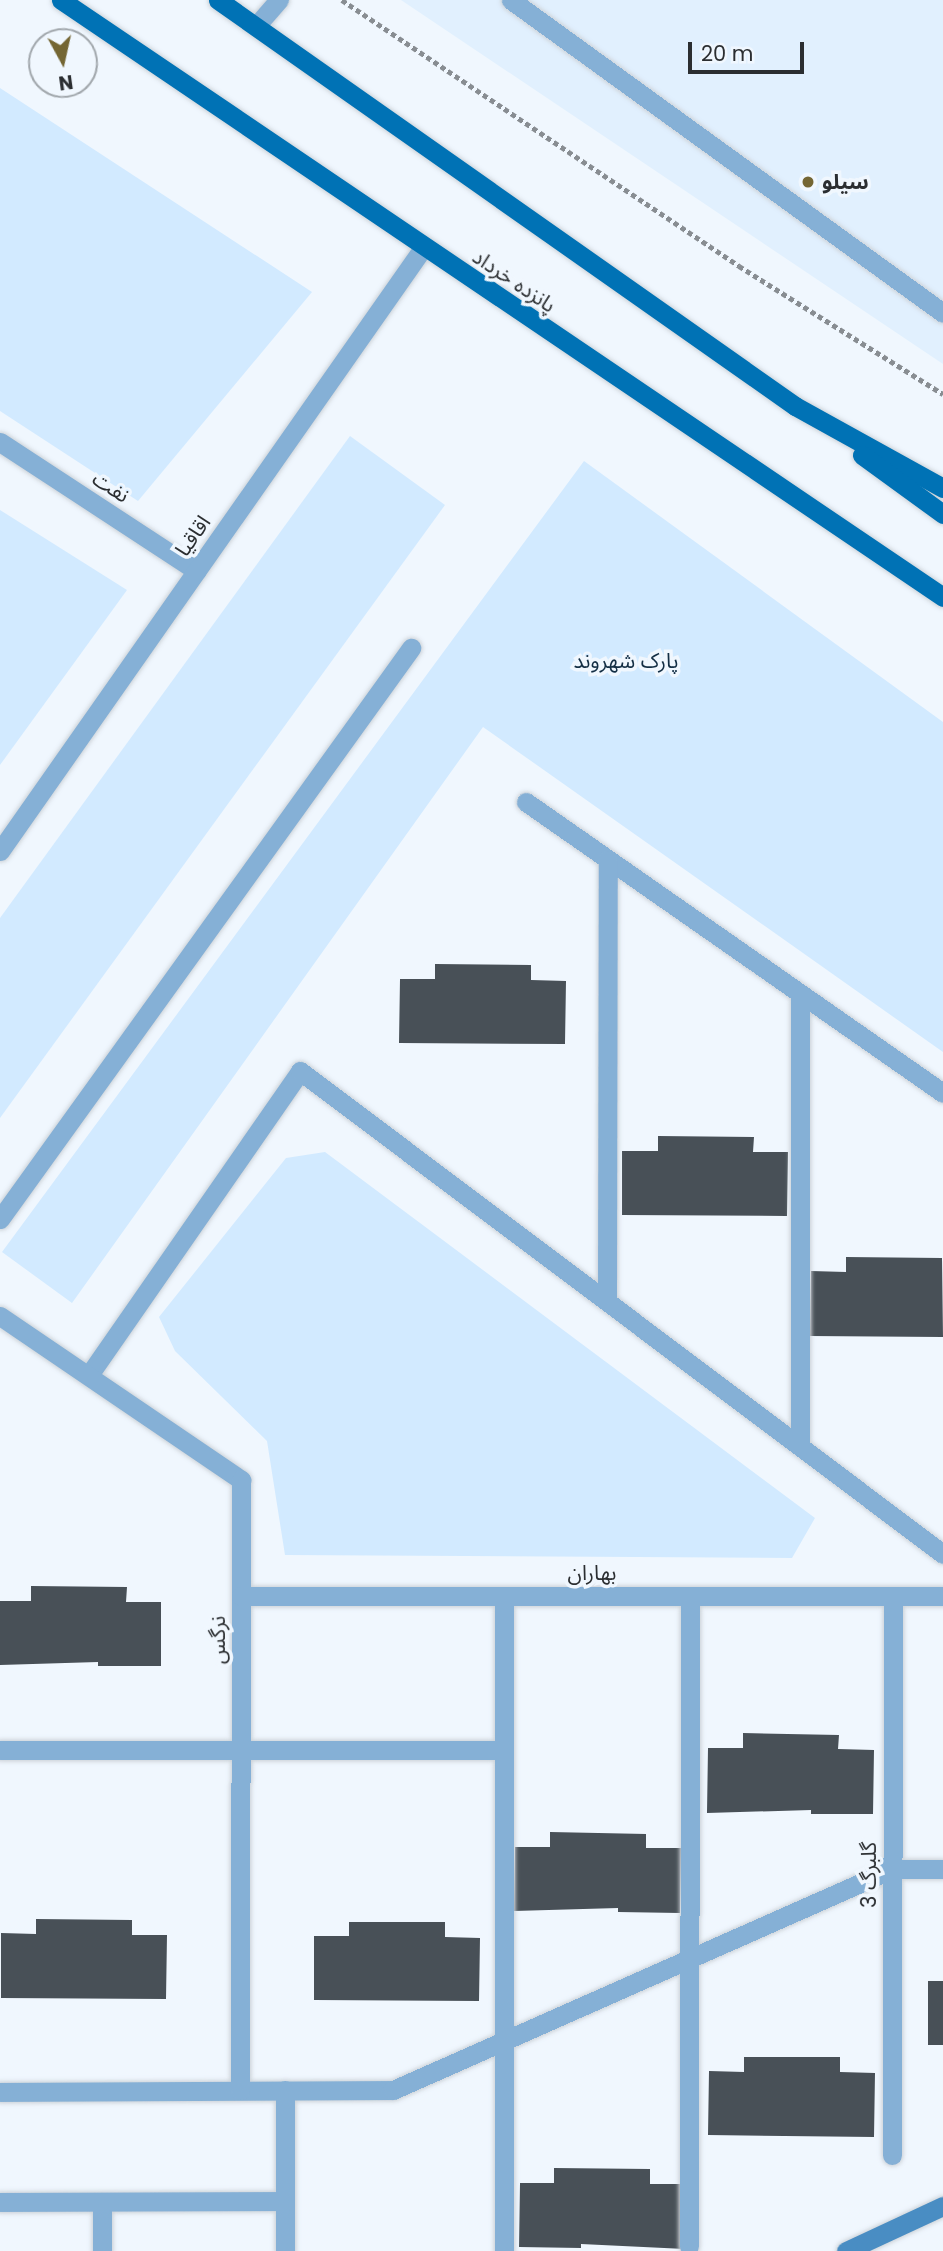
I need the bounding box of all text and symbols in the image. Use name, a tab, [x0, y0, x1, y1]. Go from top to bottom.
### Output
north arrow	[28, 28, 98, 98]
scale bar	[691, 28, 806, 72]
text: 20 m	[701, 39, 754, 68]
text: N	[57, 68, 75, 97]
place label: سیلو	[822, 169, 869, 195]
marker: سیلو	[800, 174, 816, 190]
street label: پانزده خرداد	[468, 244, 560, 318]
street label: نفت	[88, 466, 134, 508]
street label: اقاقیا	[170, 511, 216, 561]
park label: پارک شهروند	[574, 648, 678, 674]
street label: بهاران	[568, 1560, 616, 1586]
street label: نرگس	[205, 1616, 231, 1664]
street label: گلبرگ 3	[856, 1842, 882, 1908]

